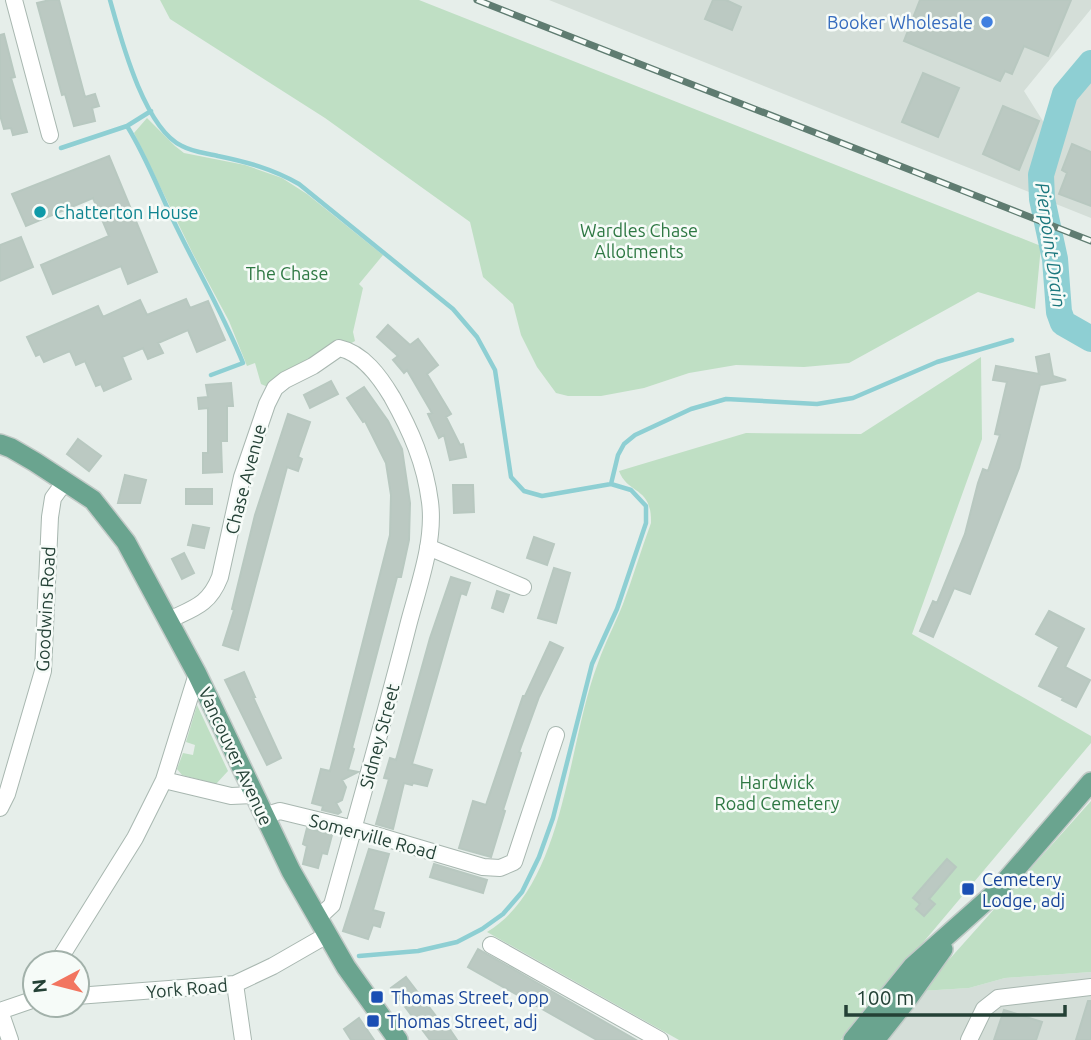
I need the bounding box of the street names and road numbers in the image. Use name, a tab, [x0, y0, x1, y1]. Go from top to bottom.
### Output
street label: Chase Avenue	[221, 422, 269, 536]
street label: Goodwins Road	[32, 546, 58, 672]
street label: Sidney Street	[355, 681, 403, 791]
street label: Vancouver Avenue	[195, 684, 277, 828]
street label: Somerville Road	[307, 809, 439, 863]
street label: York Road	[145, 974, 229, 1002]

